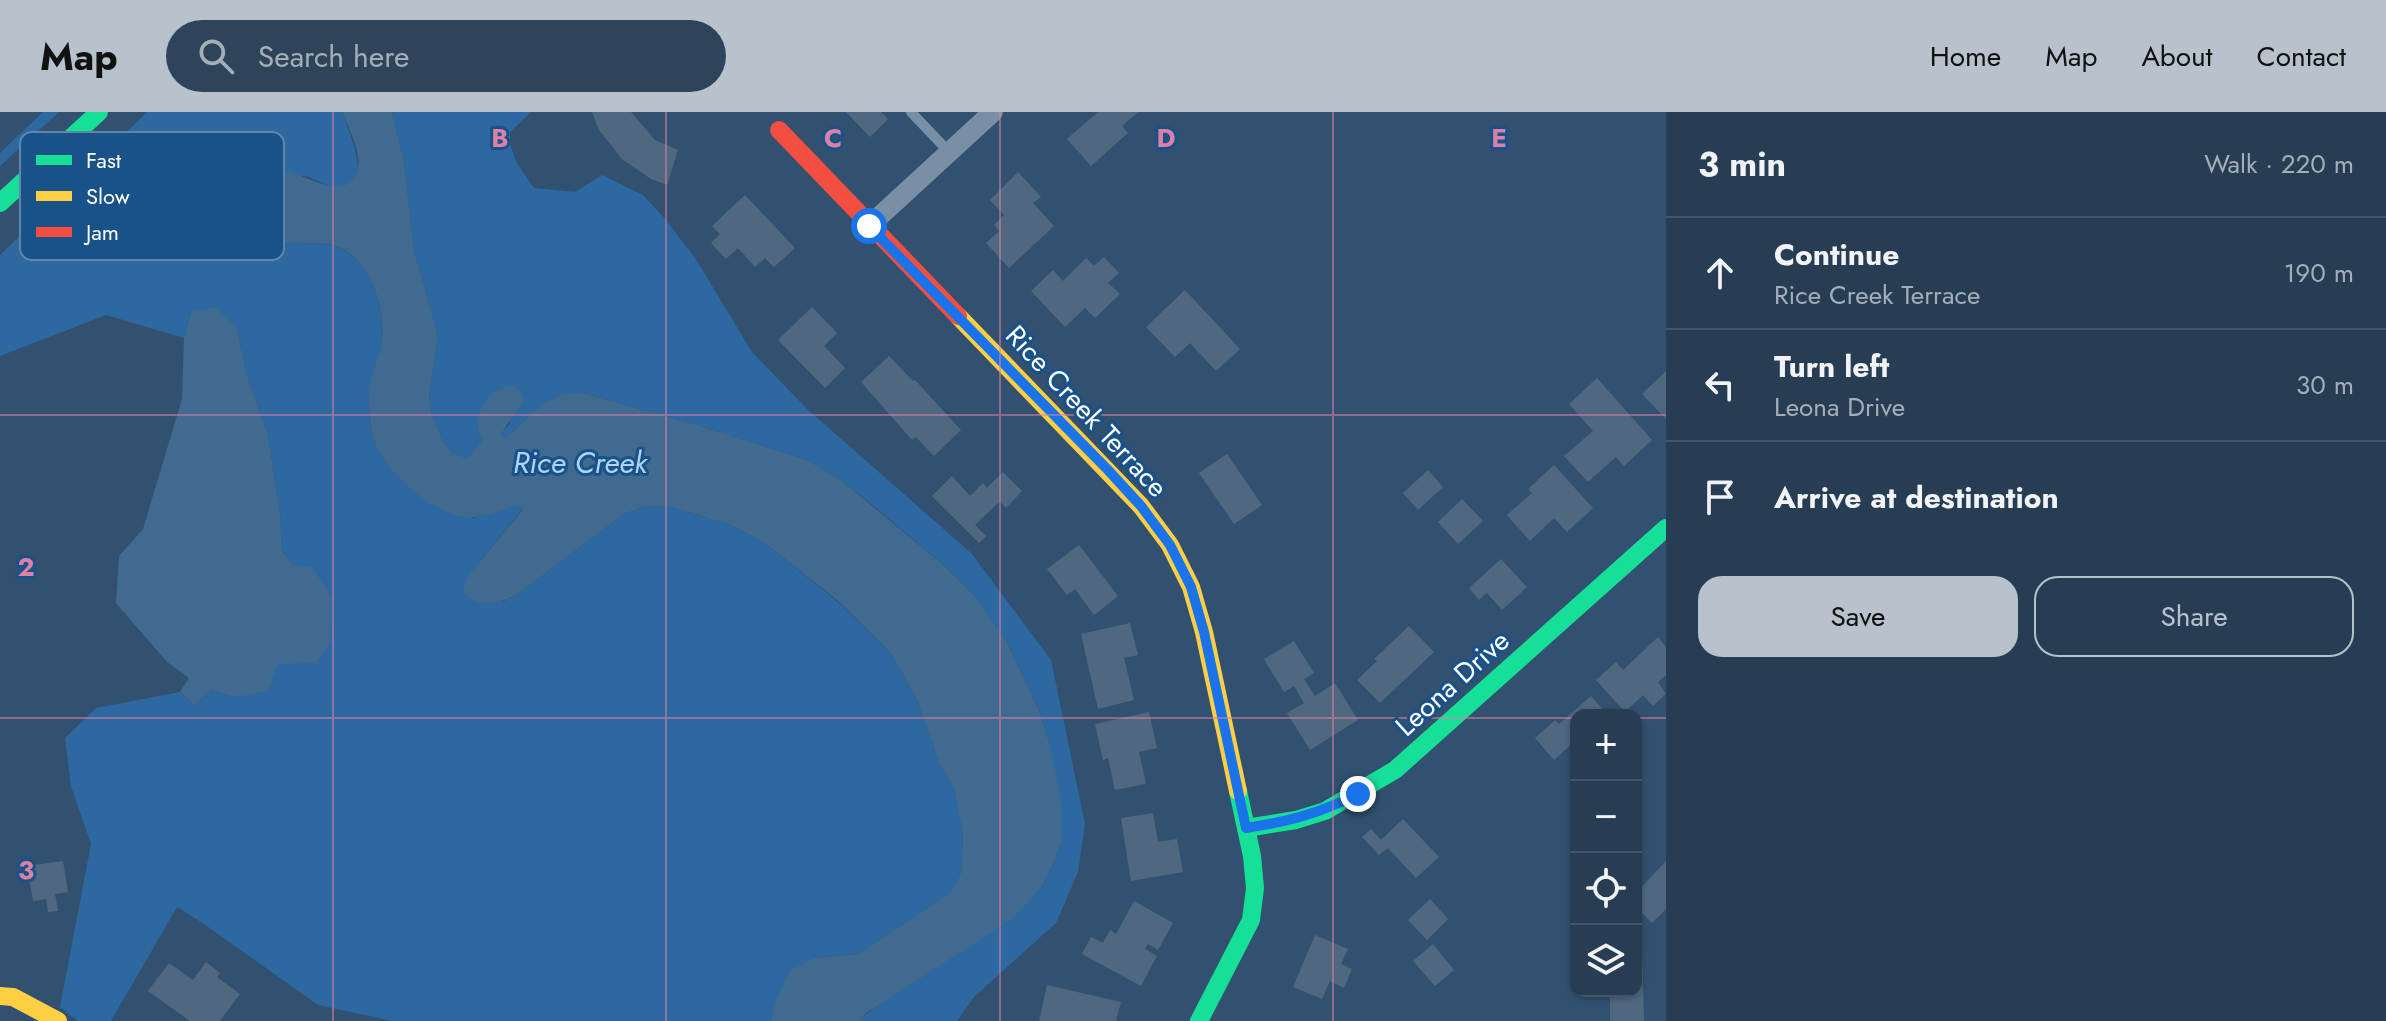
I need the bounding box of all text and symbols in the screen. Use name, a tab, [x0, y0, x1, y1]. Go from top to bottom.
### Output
search box	[166, 20, 726, 92]
text: Map	[40, 29, 118, 84]
icon: search	[194, 34, 238, 78]
text: Search here	[258, 35, 410, 78]
text: Home	[1930, 36, 2001, 77]
text: Map	[2045, 36, 2097, 77]
text: About	[2141, 36, 2213, 77]
text: Contact	[2257, 36, 2346, 77]
text: B	[491, 119, 509, 157]
text: C	[824, 119, 842, 157]
text: D	[1156, 119, 1176, 157]
text: E	[1491, 119, 1507, 157]
legend	[20, 132, 284, 260]
text: 3 min	[1698, 140, 1786, 189]
text: Fast	[86, 144, 122, 176]
text: Walk · 220 m	[2204, 145, 2354, 183]
text: Slow	[86, 180, 130, 212]
route start	[851, 208, 887, 244]
text: Jam	[83, 216, 119, 248]
text: Continue	[1774, 233, 1900, 276]
icon: ahead	[1698, 251, 1742, 295]
text: 190 m	[2284, 254, 2354, 292]
text: Rice Creek Terrace	[1774, 276, 1980, 314]
street label: Rice Creek Terrace	[996, 316, 1177, 507]
text: Turn left	[1774, 345, 1889, 388]
icon: left	[1698, 363, 1742, 407]
text: 30 m	[2296, 366, 2354, 404]
text: Leona Drive	[1774, 388, 1905, 426]
water label: Rice Creek	[513, 441, 648, 484]
icon: arrive	[1698, 475, 1742, 519]
text: Arrive at destination	[1774, 476, 2059, 519]
text: 2	[17, 548, 35, 586]
button: Save	[1698, 576, 2018, 657]
button: Share	[2034, 576, 2354, 657]
street label: Leona Drive	[1386, 621, 1518, 746]
map controls	[1570, 709, 1642, 997]
button: +	[1570, 709, 1642, 781]
route end	[1340, 776, 1376, 812]
button: −	[1570, 781, 1642, 853]
text: 3	[18, 851, 34, 889]
button: locate	[1570, 853, 1642, 925]
button: layers	[1570, 925, 1642, 997]

